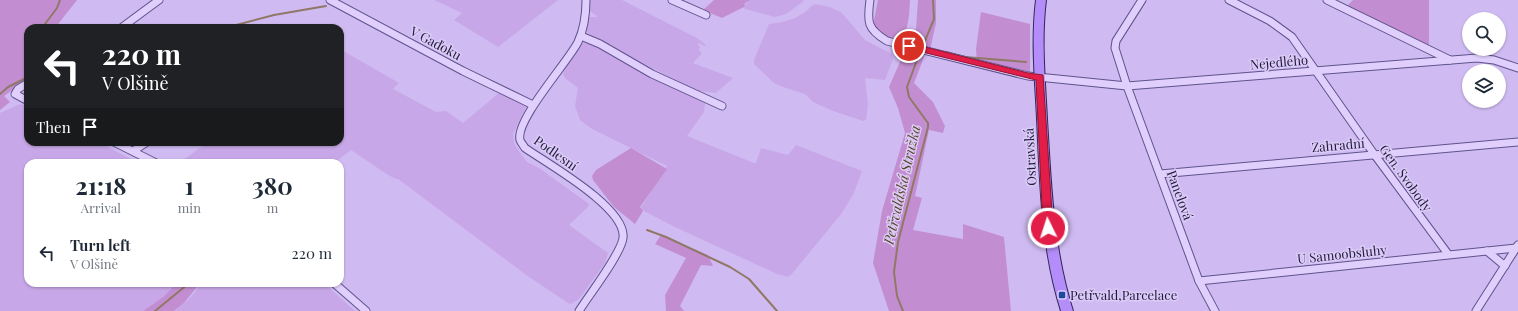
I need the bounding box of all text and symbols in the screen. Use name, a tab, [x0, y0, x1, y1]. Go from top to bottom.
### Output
map controls	[1462, 12, 1506, 108]
button: search	[1462, 12, 1506, 56]
street label: V Gaďoku	[407, 21, 465, 63]
pin	[892, 29, 926, 63]
text: 220 m	[102, 35, 181, 72]
icon: arrive	[898, 35, 920, 57]
icon: left	[36, 40, 88, 92]
street label: Nejedlého	[1249, 51, 1309, 72]
button: layers	[1462, 64, 1506, 108]
text: V Olšině	[102, 71, 169, 95]
icon: arrive	[79, 116, 101, 138]
text: Then	[36, 117, 71, 137]
water label: Petřvaldská Stružka	[878, 124, 924, 247]
street label: Ostravská	[1019, 127, 1040, 186]
street label: Podlesní	[531, 131, 582, 174]
street label: Zahradní	[1311, 134, 1365, 155]
street label: Gen. Svobody	[1376, 141, 1437, 215]
street label: Panelová	[1164, 168, 1197, 223]
text: 21:18	[75, 169, 127, 201]
text: 1	[185, 169, 194, 201]
text: 380	[252, 169, 293, 201]
text: Arrival	[81, 199, 121, 216]
text: min	[178, 199, 201, 216]
text: m	[267, 199, 278, 216]
position arrow	[1027, 207, 1069, 249]
text: Turn left	[70, 235, 131, 255]
street label: U Samoobsluhy	[1296, 240, 1388, 267]
icon: left	[36, 242, 58, 264]
text: 220 m	[292, 243, 332, 263]
text: V Olšině	[70, 255, 118, 272]
place label: Petřvald,Parcelace	[1070, 286, 1178, 303]
marker: Petřvald,Parcelace	[1057, 290, 1067, 300]

